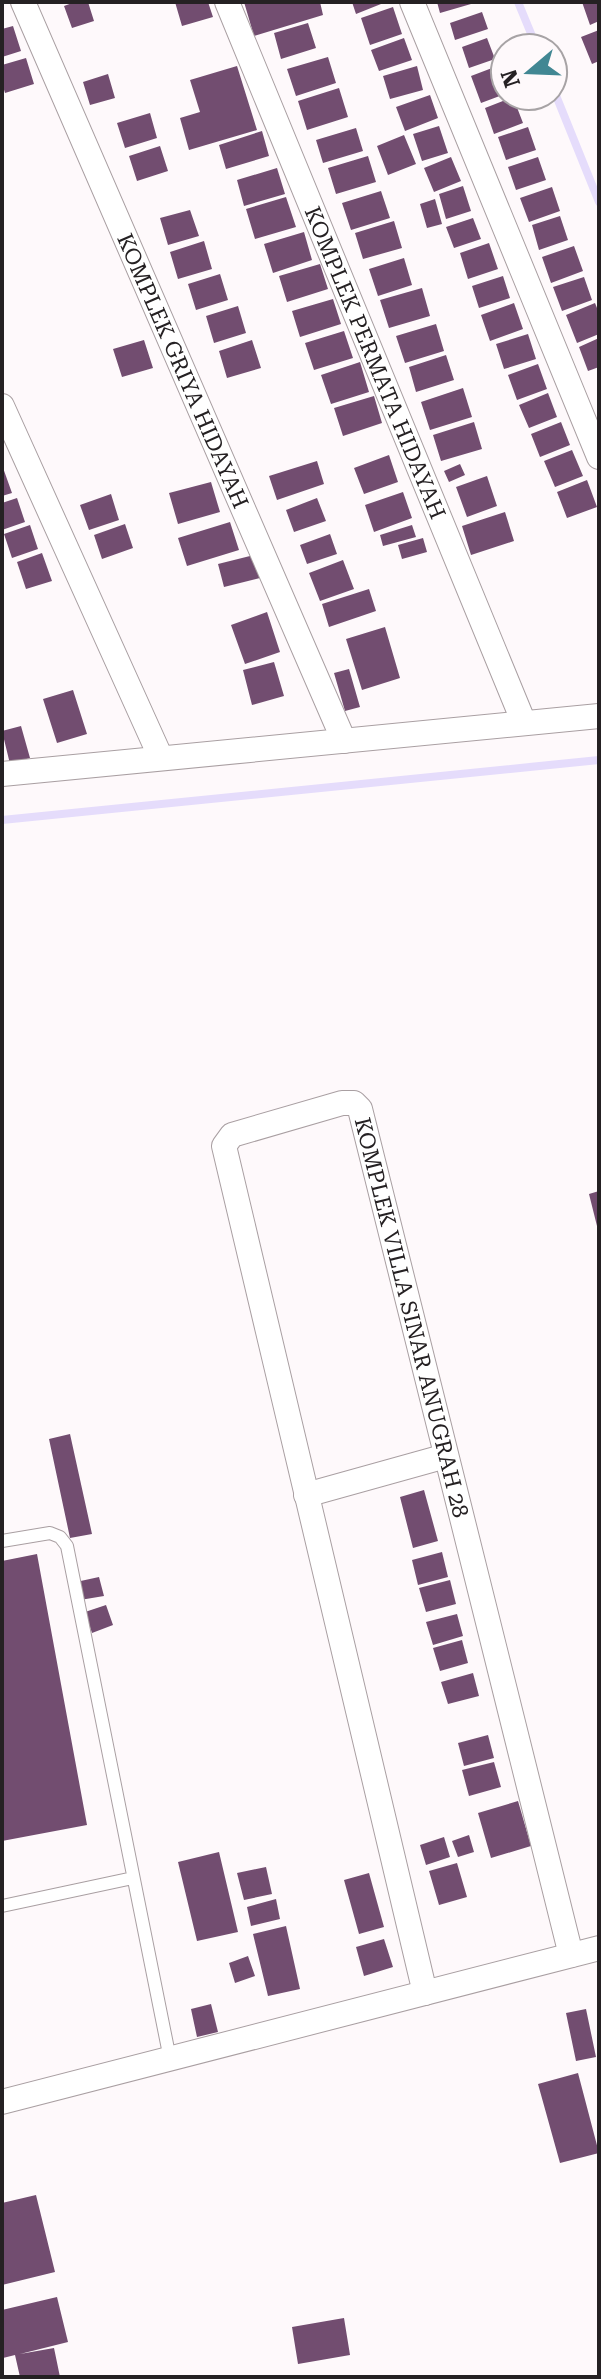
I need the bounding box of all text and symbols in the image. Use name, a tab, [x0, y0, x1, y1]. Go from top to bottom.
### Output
north arrow	[489, 32, 569, 112]
text: N	[496, 66, 525, 90]
street label: KOMPLEK PERMATA HIDAYAH	[300, 203, 451, 523]
street label: KOMPLEK GRIYA HIDAYAH	[112, 230, 253, 512]
street label: KOMPLEK VILLA SINAR ANUGRAH 28	[350, 1115, 473, 1520]

